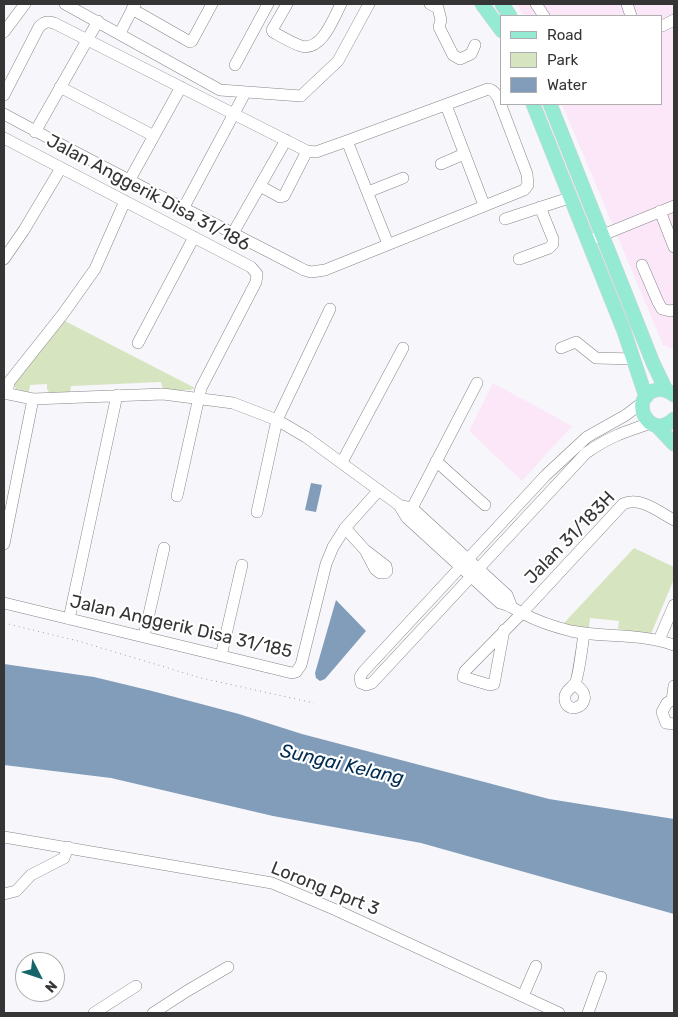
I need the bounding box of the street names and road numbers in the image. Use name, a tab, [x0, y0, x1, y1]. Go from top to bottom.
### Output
street label: Jalan Anggerik Disa 31/186	[43, 130, 253, 256]
street label: Jalan 31/183H	[520, 487, 620, 589]
street label: Jalan Anggerik Disa 31/185	[68, 591, 294, 663]
street label: Lorong Pprt 3	[268, 857, 382, 921]

